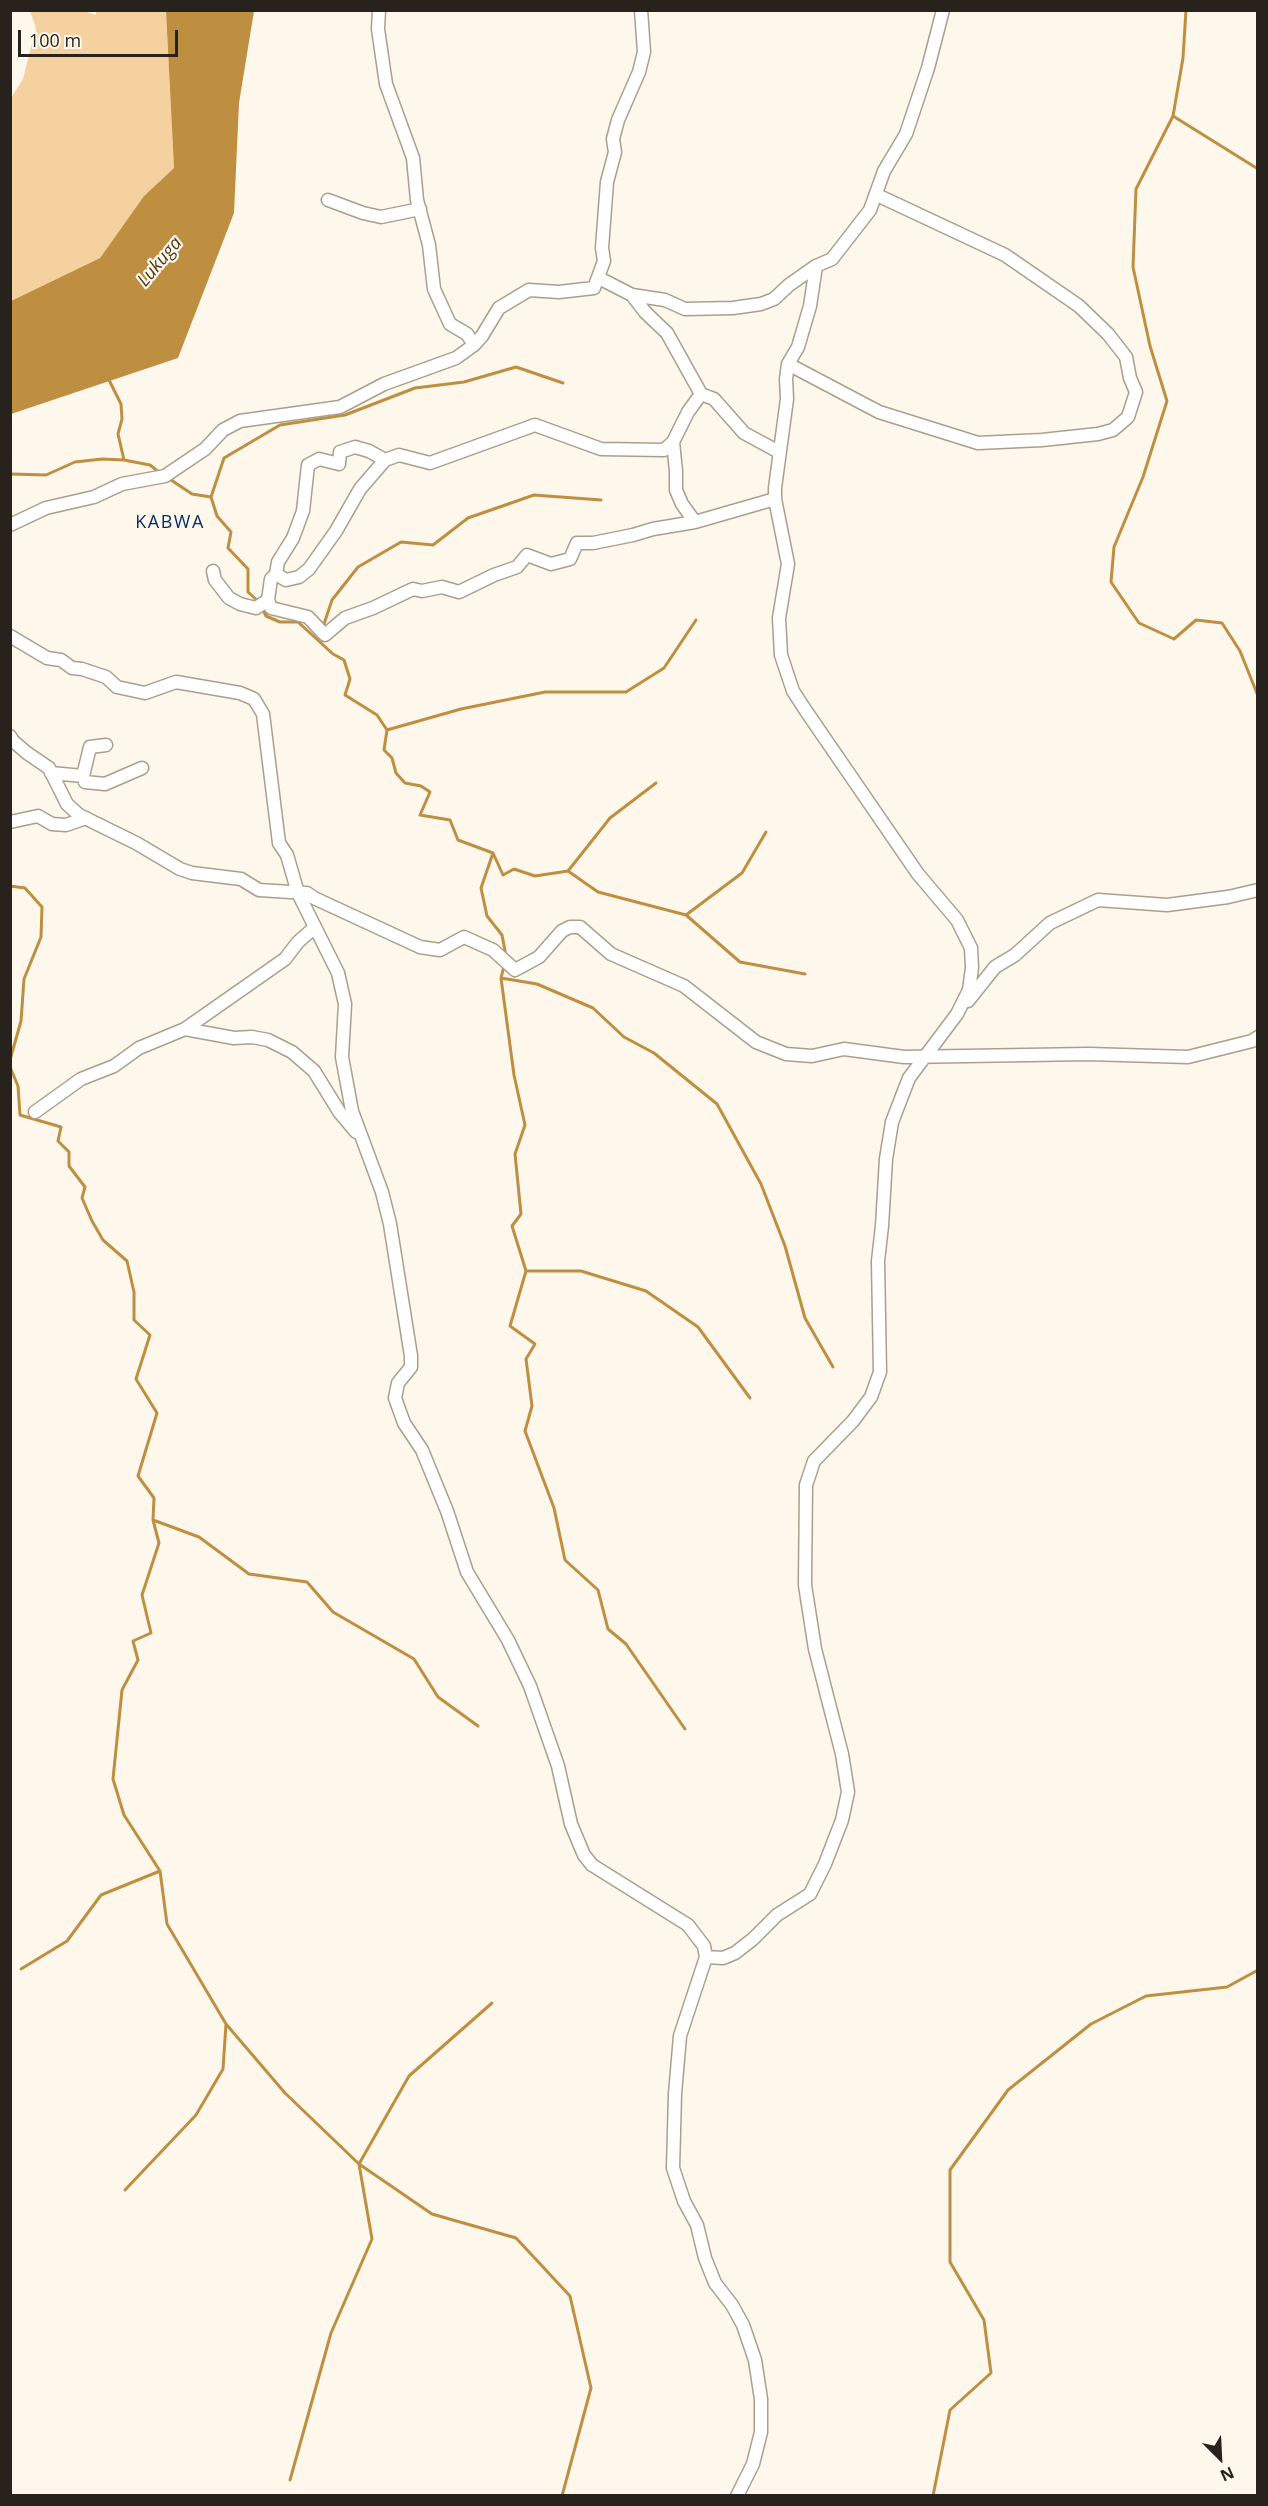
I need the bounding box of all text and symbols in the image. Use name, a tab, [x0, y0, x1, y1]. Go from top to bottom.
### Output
scale bar	[21, 18, 182, 56]
text: 100 m	[29, 28, 81, 52]
water label: Lukuga	[133, 233, 187, 291]
district label: KABWA	[135, 512, 205, 534]
north arrow	[1190, 2428, 1250, 2488]
text: N	[1217, 2462, 1238, 2487]

